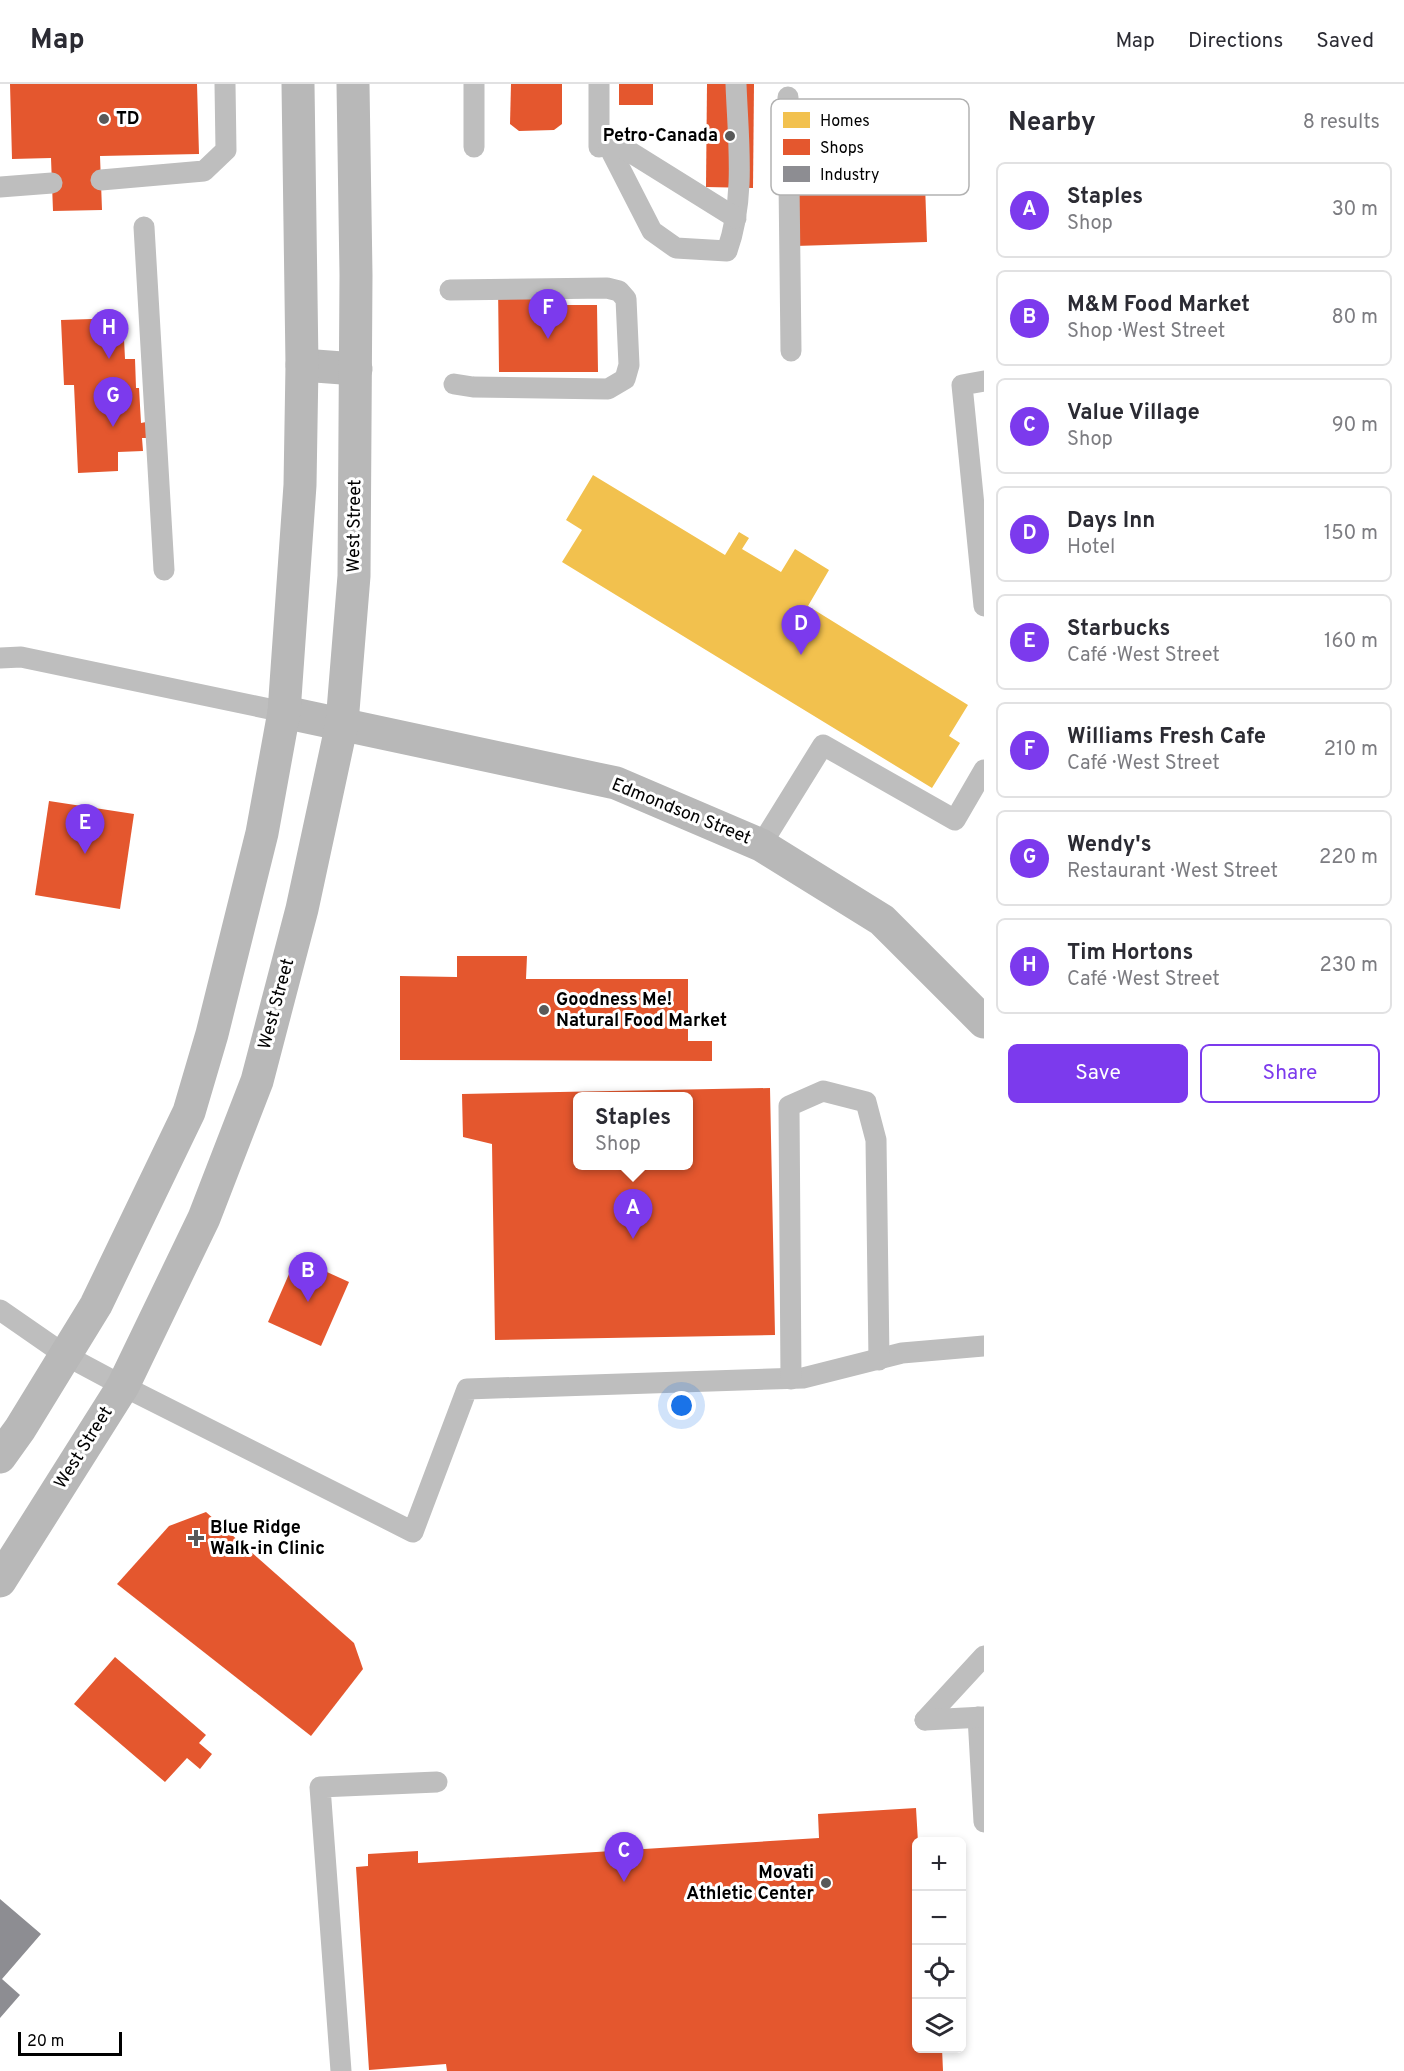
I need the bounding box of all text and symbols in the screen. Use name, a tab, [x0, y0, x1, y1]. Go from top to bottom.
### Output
text: Map	[30, 23, 85, 59]
text: Map	[1115, 28, 1155, 55]
text: Directions	[1188, 28, 1283, 55]
text: Saved	[1316, 28, 1374, 55]
legend	[771, 99, 969, 195]
text: Nearby	[1008, 107, 1096, 140]
place label: TD	[116, 108, 140, 131]
text: 8 results	[1303, 110, 1380, 136]
marker: TD	[97, 112, 111, 126]
text: Homes	[820, 112, 870, 132]
place label: Petro-Canada	[603, 125, 718, 148]
marker: Petro-Canada	[723, 129, 737, 143]
text: Shops	[820, 139, 864, 159]
text: Industry	[820, 166, 879, 186]
text: Staples	[1067, 184, 1143, 211]
text: A	[1022, 197, 1037, 223]
text: 30 m	[1332, 197, 1378, 223]
text: Shop	[1067, 211, 1113, 237]
pin: F	[528, 290, 568, 339]
text: M&M Food Market	[1067, 292, 1250, 319]
text: B	[1023, 305, 1036, 331]
text: 80 m	[1332, 305, 1378, 331]
pin: H	[90, 310, 128, 359]
text: Shop · West Street	[1067, 319, 1225, 345]
pin: G	[94, 378, 132, 427]
text: Value Village	[1067, 400, 1200, 427]
text: C	[1023, 413, 1036, 439]
text: 90 m	[1332, 413, 1378, 439]
text: Shop	[1067, 427, 1113, 453]
street label: West Street	[343, 479, 367, 573]
text: Days Inn	[1067, 508, 1155, 535]
text: D	[1022, 521, 1037, 547]
text: 150 m	[1324, 521, 1378, 547]
text: Hotel	[1067, 535, 1115, 561]
pin: D	[782, 606, 820, 655]
text: Starbucks	[1067, 616, 1170, 643]
text: E	[1023, 629, 1036, 655]
text: 160 m	[1324, 629, 1378, 655]
text: Café · West Street	[1067, 643, 1220, 669]
text: Williams Fresh Cafe	[1067, 724, 1266, 751]
text: F	[1024, 737, 1035, 763]
text: 210 m	[1324, 737, 1378, 763]
text: Café · West Street	[1067, 751, 1220, 777]
street label: Edmondson Street	[608, 774, 754, 850]
pin: E	[66, 804, 104, 854]
text: Wendy's	[1067, 832, 1152, 859]
text: G	[1023, 845, 1036, 871]
text: 220 m	[1319, 845, 1378, 871]
text: Restaurant · West Street	[1067, 859, 1278, 885]
text: Tim Hortons	[1067, 940, 1193, 967]
text: H	[1022, 953, 1037, 979]
text: 230 m	[1319, 953, 1378, 979]
street label: West Street	[254, 956, 300, 1052]
text: Café · West Street	[1067, 967, 1220, 993]
place label: Goodness Me! Natural Food Market	[556, 989, 727, 1033]
marker: Goodness Me! Natural Food Market	[537, 1003, 551, 1017]
button: Save	[1008, 1044, 1188, 1103]
button: Share	[1200, 1044, 1380, 1103]
popup	[573, 1092, 693, 1170]
text: Staples	[595, 1105, 671, 1132]
text: Shop	[595, 1132, 641, 1158]
pin: A	[614, 1190, 652, 1239]
pin: B	[288, 1252, 328, 1302]
your location	[667, 1391, 696, 1420]
street label: West Street	[50, 1402, 118, 1494]
place label: Blue Ridge Walk-in Clinic	[210, 1517, 325, 1561]
marker: Blue Ridge Walk-in Clinic	[187, 1529, 205, 1547]
pin: C	[604, 1832, 644, 1882]
map controls	[912, 1837, 966, 2053]
button: +	[912, 1837, 966, 1891]
place label: Movati Athletic Center	[686, 1862, 814, 1906]
marker: Movati Athletic Center	[819, 1876, 833, 1890]
button: −	[912, 1891, 966, 1945]
button: locate	[912, 1945, 966, 1999]
button: layers	[912, 1999, 966, 2053]
scale bar	[18, 2029, 122, 2056]
text: 20 m	[27, 2032, 64, 2052]

